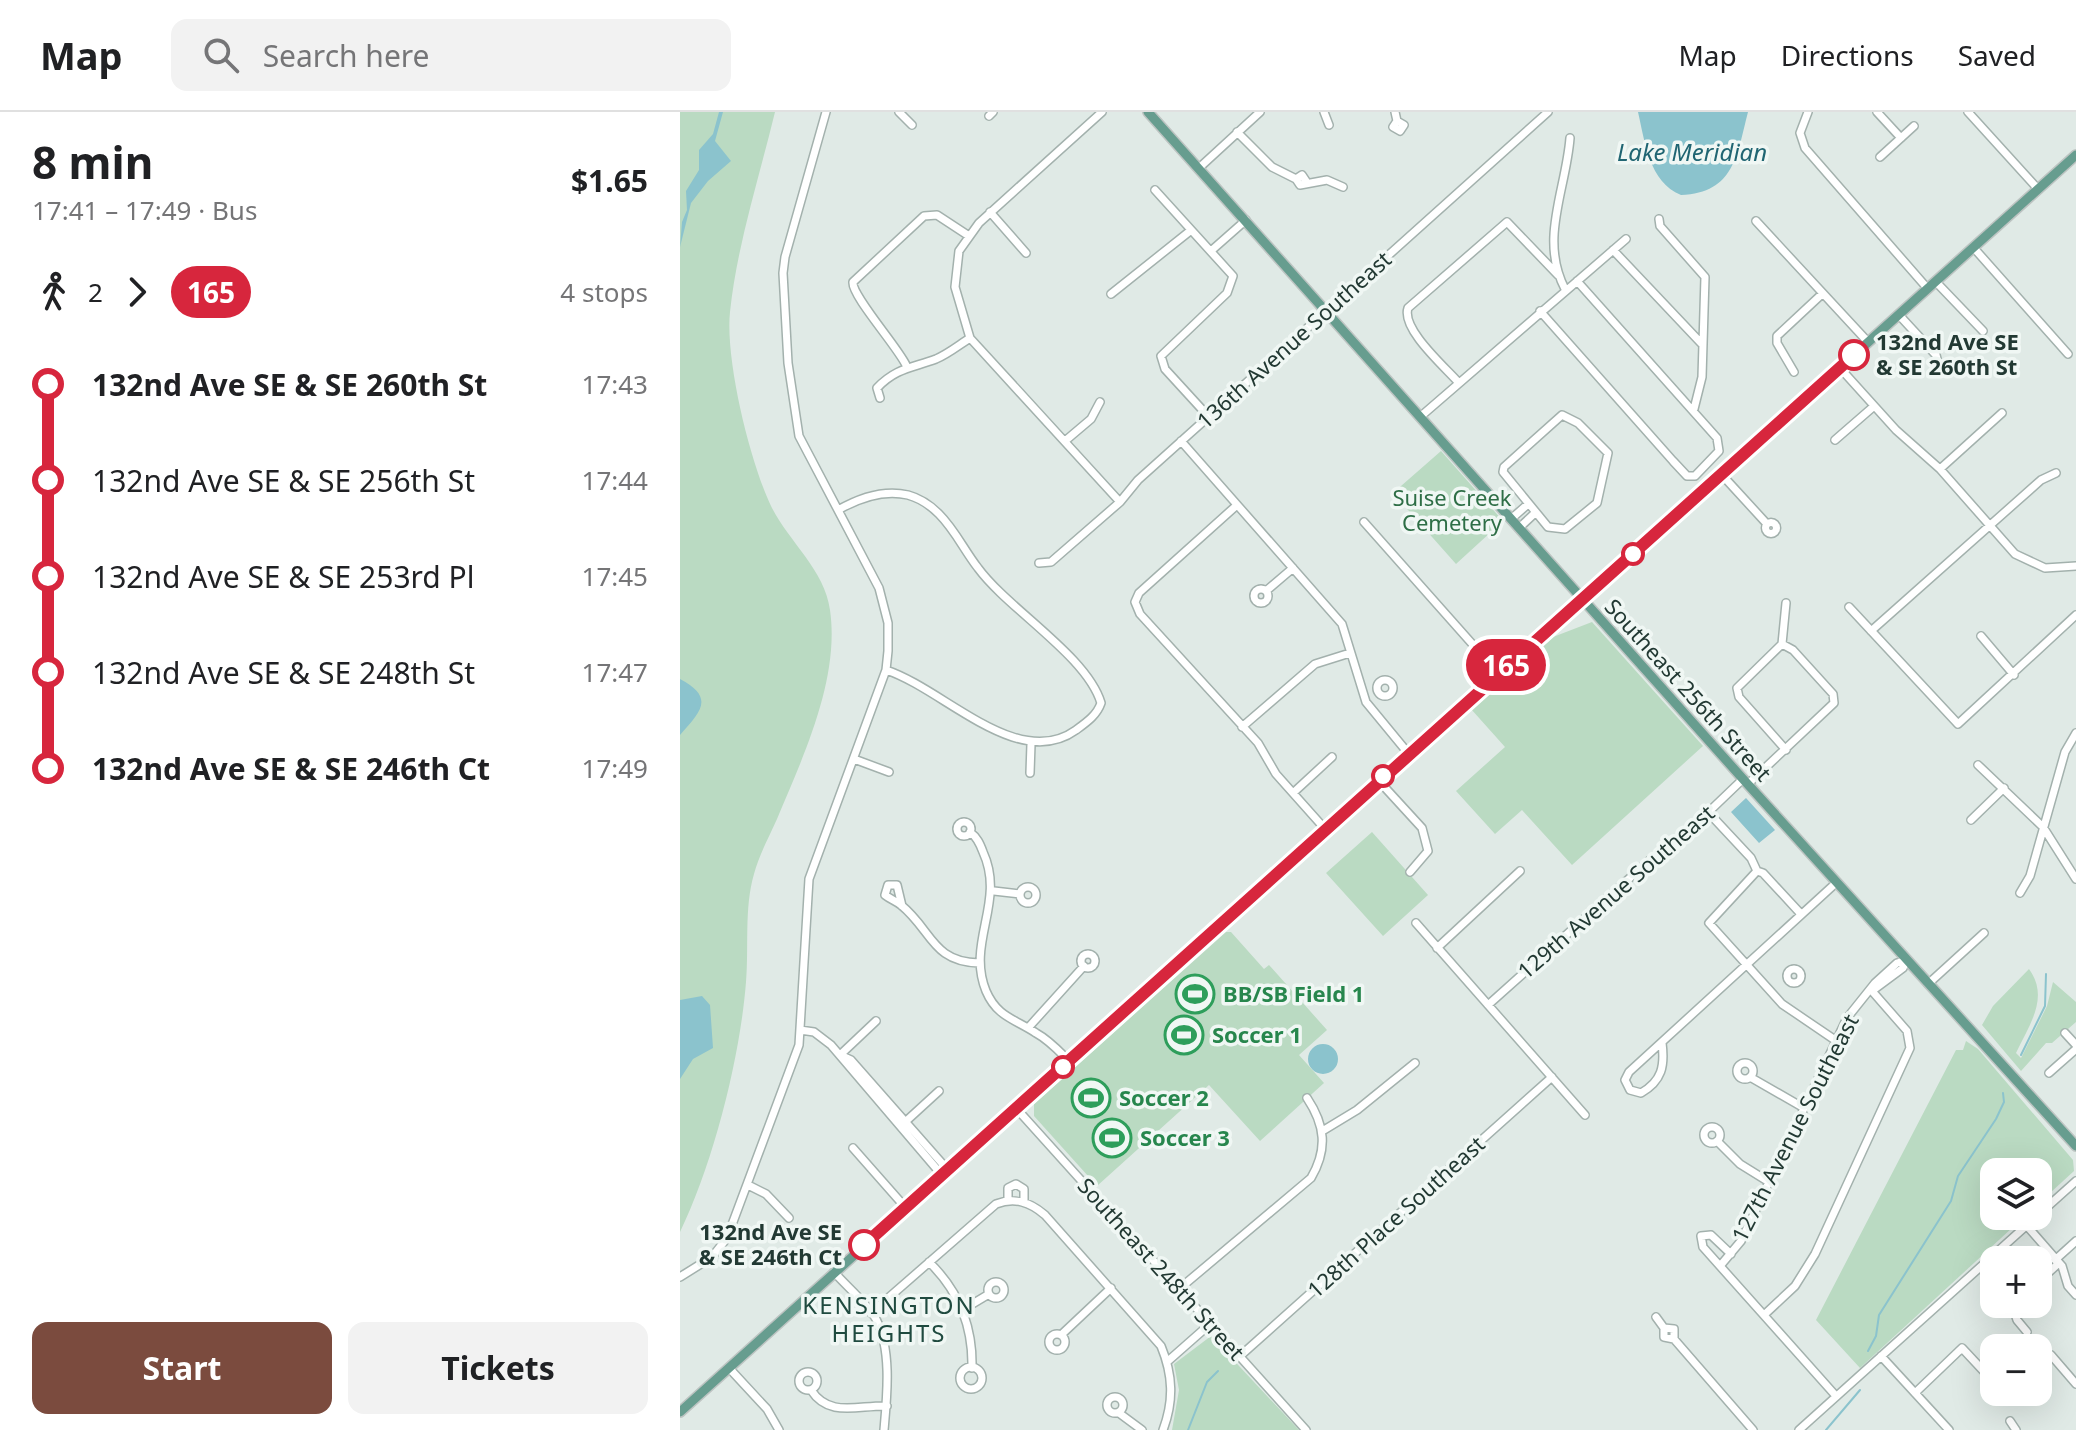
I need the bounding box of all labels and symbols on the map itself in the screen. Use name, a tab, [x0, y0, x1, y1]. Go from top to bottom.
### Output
water label: Lake Meridian	[1617, 135, 1767, 168]
street label: 136th Avenue Southeast	[1190, 244, 1397, 435]
place label: 132nd Ave SE & SE 260th St	[1876, 326, 2019, 381]
marker: 132nd Ave SE & SE 260th St	[1839, 340, 1869, 370]
park label: Suise Creek Cemetery	[1392, 482, 1512, 537]
unlabelled marker	[1622, 543, 1644, 565]
street label: Southeast 256th Street	[1599, 592, 1779, 787]
line badge: 165	[1460, 639, 1552, 691]
unlabelled marker	[1372, 765, 1394, 787]
street label: 129th Avenue Southeast	[1511, 797, 1720, 985]
sports icon: BB/SB Field 1	[1174, 973, 1216, 1015]
place label: BB/SB Field 1	[1223, 978, 1364, 1008]
street label: 127th Avenue Southeast	[1724, 1009, 1865, 1247]
sports icon: Soccer 1	[1163, 1014, 1205, 1056]
place label: Soccer 1	[1212, 1019, 1302, 1049]
unlabelled marker	[1052, 1056, 1074, 1078]
sports icon: Soccer 2	[1070, 1077, 1112, 1119]
place label: Soccer 2	[1119, 1082, 1209, 1112]
sports icon: Soccer 3	[1091, 1117, 1133, 1159]
place label: Soccer 3	[1140, 1122, 1230, 1152]
street label: 128th Place Southeast	[1300, 1129, 1490, 1304]
street label: Southeast 248th Street	[1072, 1171, 1252, 1366]
place label: 132nd Ave SE & SE 246th Ct	[699, 1216, 842, 1271]
marker: 132nd Ave SE & SE 246th Ct	[849, 1230, 879, 1260]
district label: KENSINGTON HEIGHTS	[802, 1288, 976, 1349]

